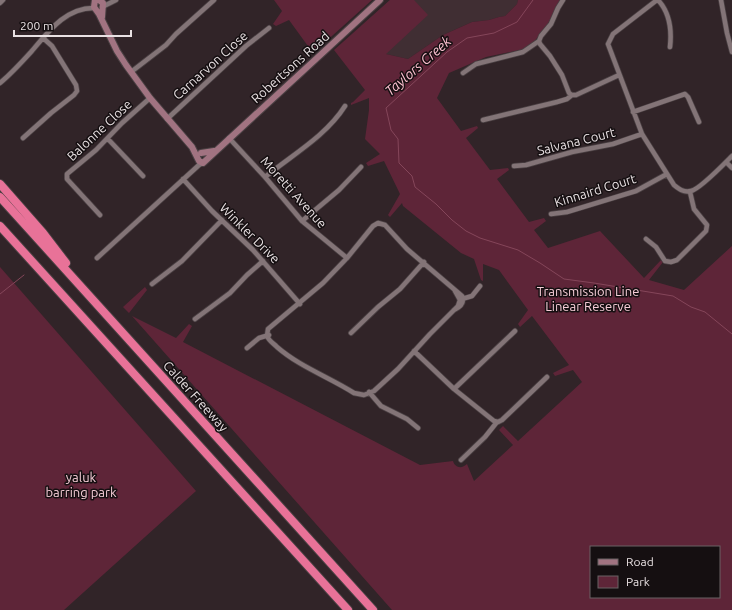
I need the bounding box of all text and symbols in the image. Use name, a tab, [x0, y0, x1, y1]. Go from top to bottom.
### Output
scale bar	[14, 12, 131, 38]
text: 200 m	[20, 19, 53, 32]
street label: Carnarvon Close	[170, 28, 250, 102]
street label: Robertsons Road	[248, 28, 332, 106]
water label: Taylors Creek	[382, 33, 455, 99]
street label: Balonne Close	[64, 97, 134, 163]
street label: Salvana Court	[535, 125, 617, 157]
street label: Moretti Avenue	[258, 153, 330, 231]
street label: Kinnaird Court	[553, 171, 637, 209]
street label: Winkler Drive	[217, 200, 283, 266]
park label: Transmission Line Linear Reserve	[537, 284, 639, 313]
street label: Calder Freeway	[161, 358, 231, 434]
park label: yaluk barring park	[46, 470, 117, 499]
legend	[590, 546, 720, 598]
text: Road	[626, 555, 654, 568]
text: Park	[626, 575, 650, 588]

